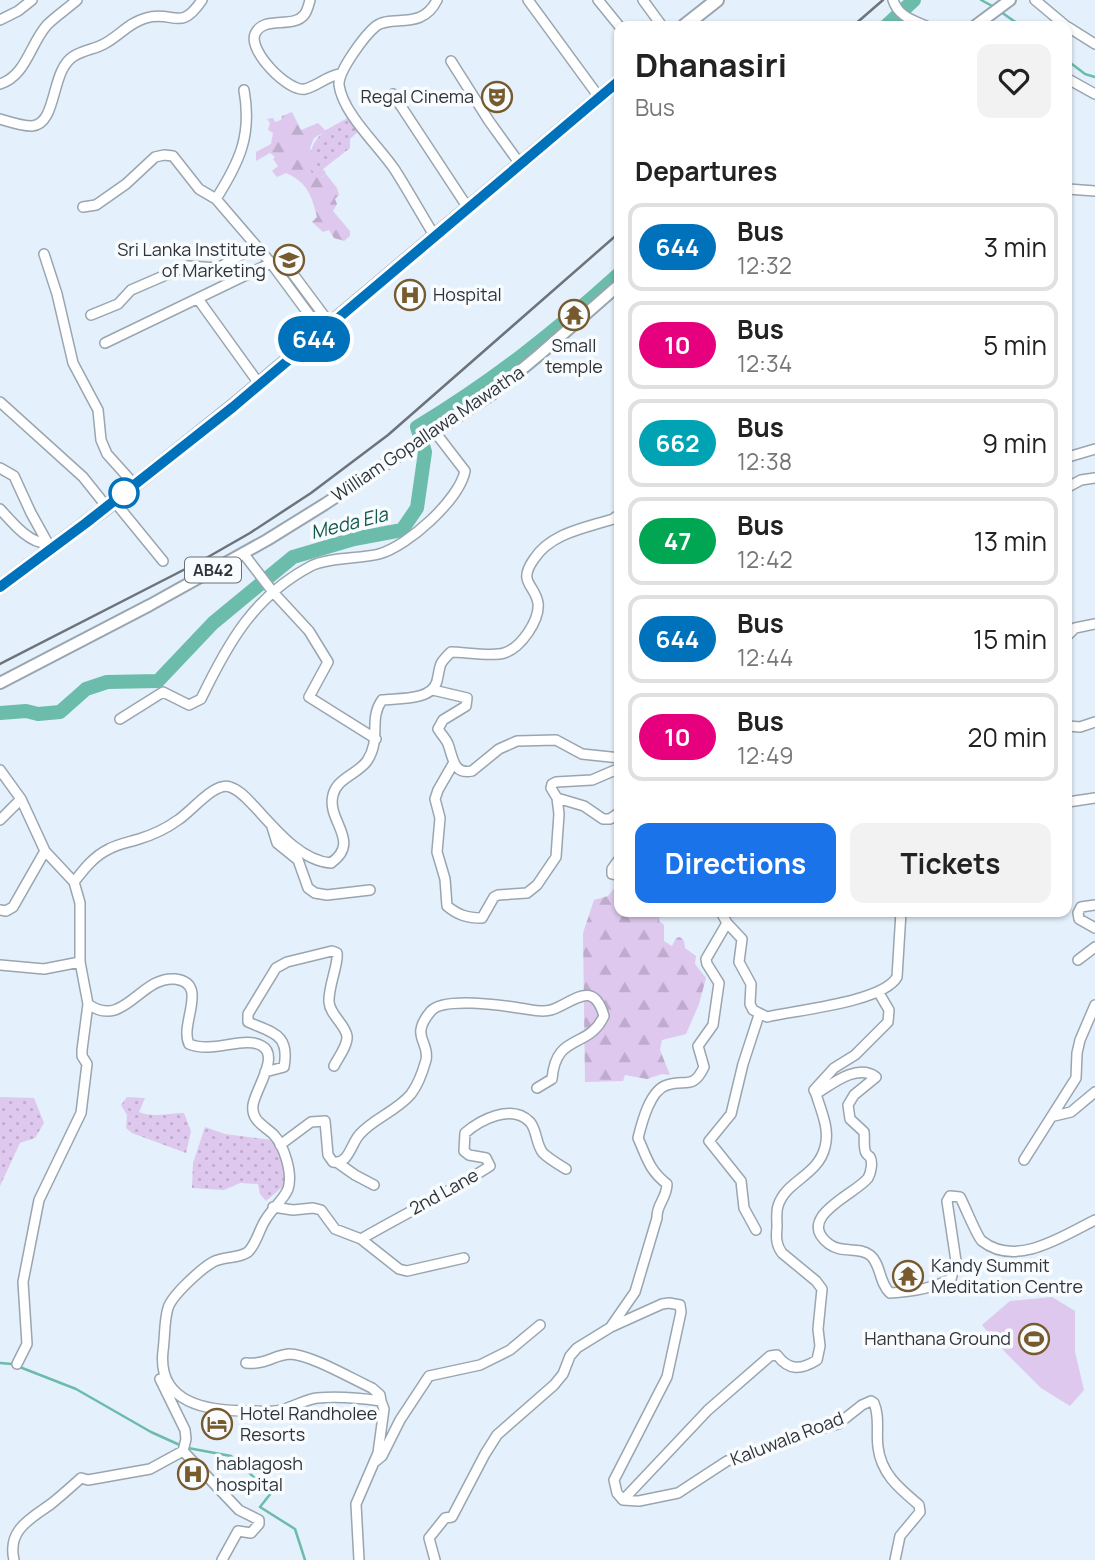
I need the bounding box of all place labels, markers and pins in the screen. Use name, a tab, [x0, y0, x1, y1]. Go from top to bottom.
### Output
theatre icon: Regal Cinema	[480, 80, 514, 114]
place label: Regal Cinema	[360, 84, 474, 108]
place label: Sri Lanka Institute of Marketing	[117, 237, 266, 282]
school or university icon: Sri Lanka Institute of Marketing	[272, 243, 306, 277]
hospital icon: Hospital	[393, 278, 427, 312]
place label: Hospital	[433, 282, 502, 306]
temple icon: Small temple	[557, 298, 591, 332]
place label: Small temple	[545, 333, 603, 378]
unlabelled marker	[109, 478, 139, 508]
place label: Kandy Summit Meditation Centre	[931, 1253, 1083, 1298]
temple icon: Kandy Summit Meditation Centre	[891, 1259, 925, 1293]
sports icon: Hanthana Ground	[1017, 1322, 1051, 1356]
place label: Hanthana Ground	[864, 1326, 1011, 1350]
place label: Hotel Randholee Resorts	[240, 1401, 377, 1446]
hotel icon: Hotel Randholee Resorts	[200, 1407, 234, 1441]
place label: hablagosh hospital	[216, 1451, 303, 1496]
hospital icon: hablagosh hospital	[176, 1457, 210, 1491]

